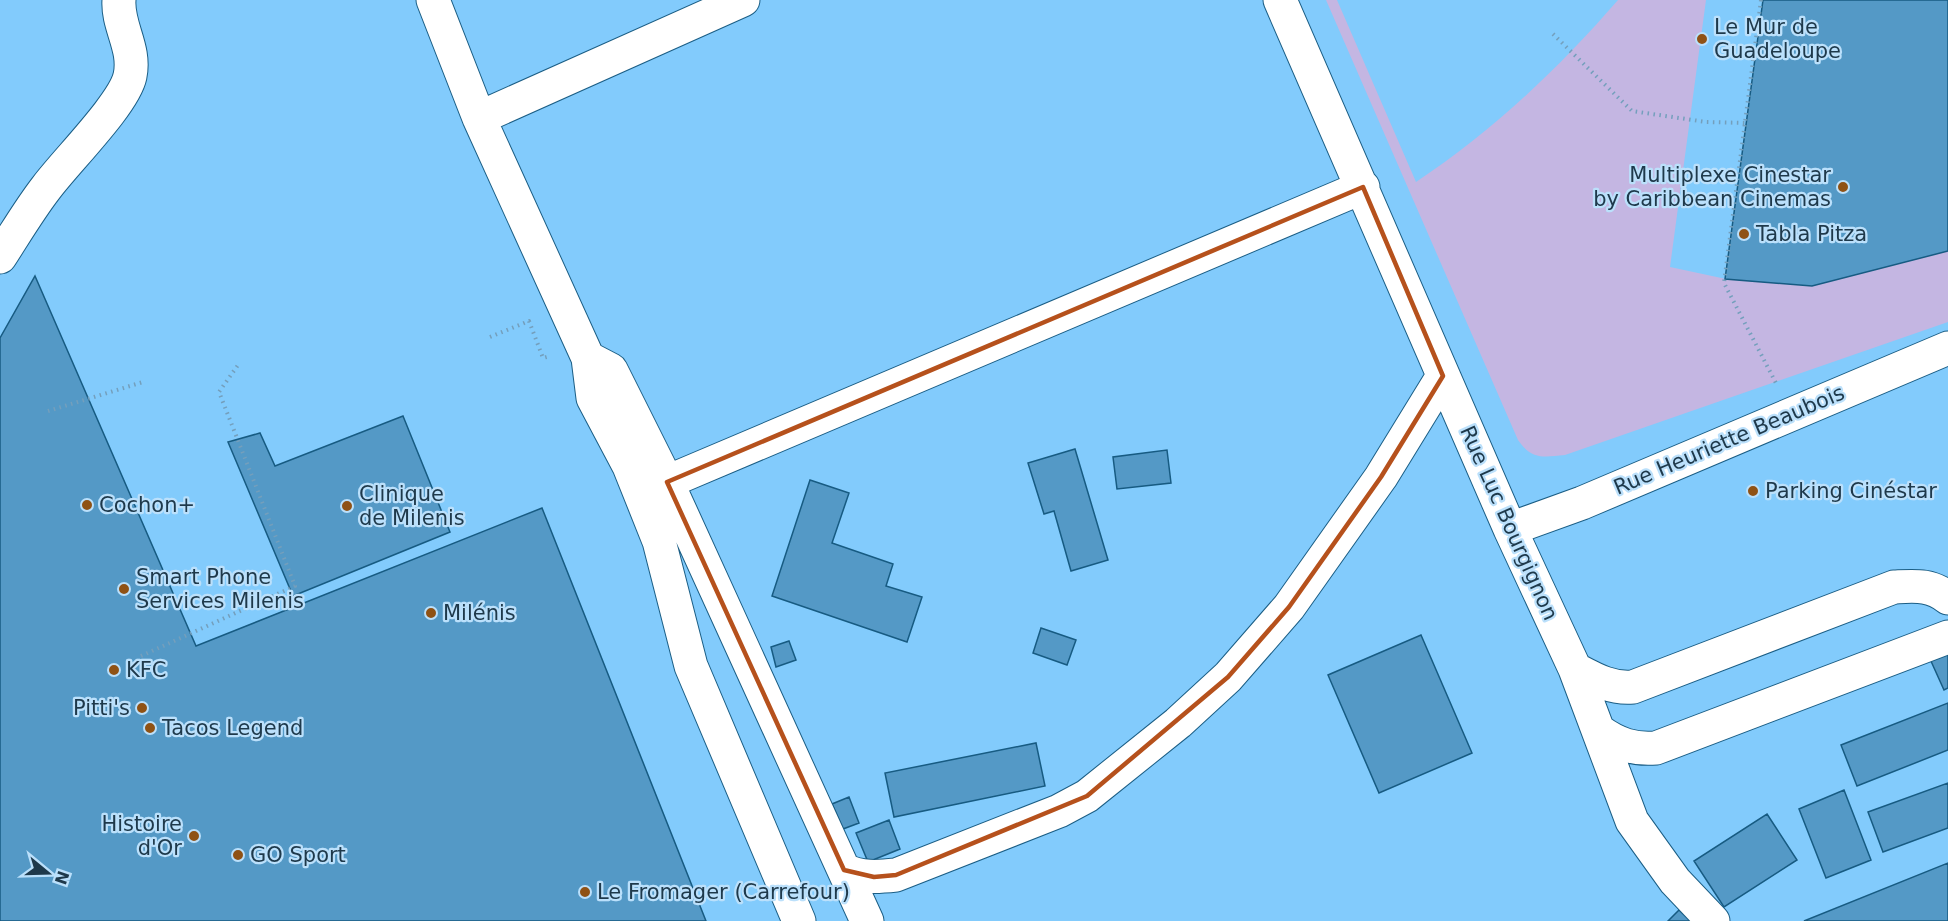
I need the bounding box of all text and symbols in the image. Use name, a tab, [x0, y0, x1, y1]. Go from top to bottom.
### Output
place label: Le Mur de Guadeloupe	[1714, 15, 1841, 63]
marker: Le Mur de Guadeloupe	[1695, 32, 1709, 46]
place label: Multiplexe Cinestar by Caribbean Cinemas	[1593, 163, 1831, 211]
marker: Multiplexe Cinestar by Caribbean Cinemas	[1836, 180, 1850, 194]
place label: Tabla Pitza	[1755, 222, 1867, 246]
marker: Tabla Pitza	[1737, 227, 1751, 241]
street label: Rue Heuriette Beaubois	[1610, 380, 1848, 500]
street label: Rue Luc Bourgignon	[1455, 422, 1563, 624]
place label: Parking Cinéstar	[1765, 479, 1937, 503]
place label: Clinique de Milenis	[359, 482, 465, 530]
marker: Parking Cinéstar	[1746, 484, 1760, 498]
place label: Cochon+	[99, 493, 195, 517]
marker: Cochon+	[80, 498, 94, 512]
marker: Clinique de Milenis	[340, 499, 354, 513]
place label: Smart Phone Services Milenis	[136, 565, 304, 613]
marker: Smart Phone Services Milenis	[117, 582, 131, 596]
place label: Milénis	[443, 601, 516, 625]
marker: Milénis	[424, 606, 438, 620]
place label: KFC	[126, 658, 167, 682]
marker: KFC	[107, 663, 121, 677]
place label: Pitti's	[73, 696, 130, 720]
marker: Pitti's	[135, 701, 149, 715]
place label: Tacos Legend	[161, 716, 303, 740]
marker: Tacos Legend	[143, 721, 157, 735]
place label: Histoire d'Or	[101, 812, 182, 860]
marker: Histoire d'Or	[187, 829, 201, 843]
north arrow	[18, 843, 78, 903]
place label: GO Sport	[250, 843, 346, 867]
marker: GO Sport	[231, 848, 245, 862]
text: N	[51, 868, 73, 887]
place label: Le Fromager (Carrefour)	[597, 880, 850, 904]
marker: Le Fromager (Carrefour)	[578, 885, 592, 899]

